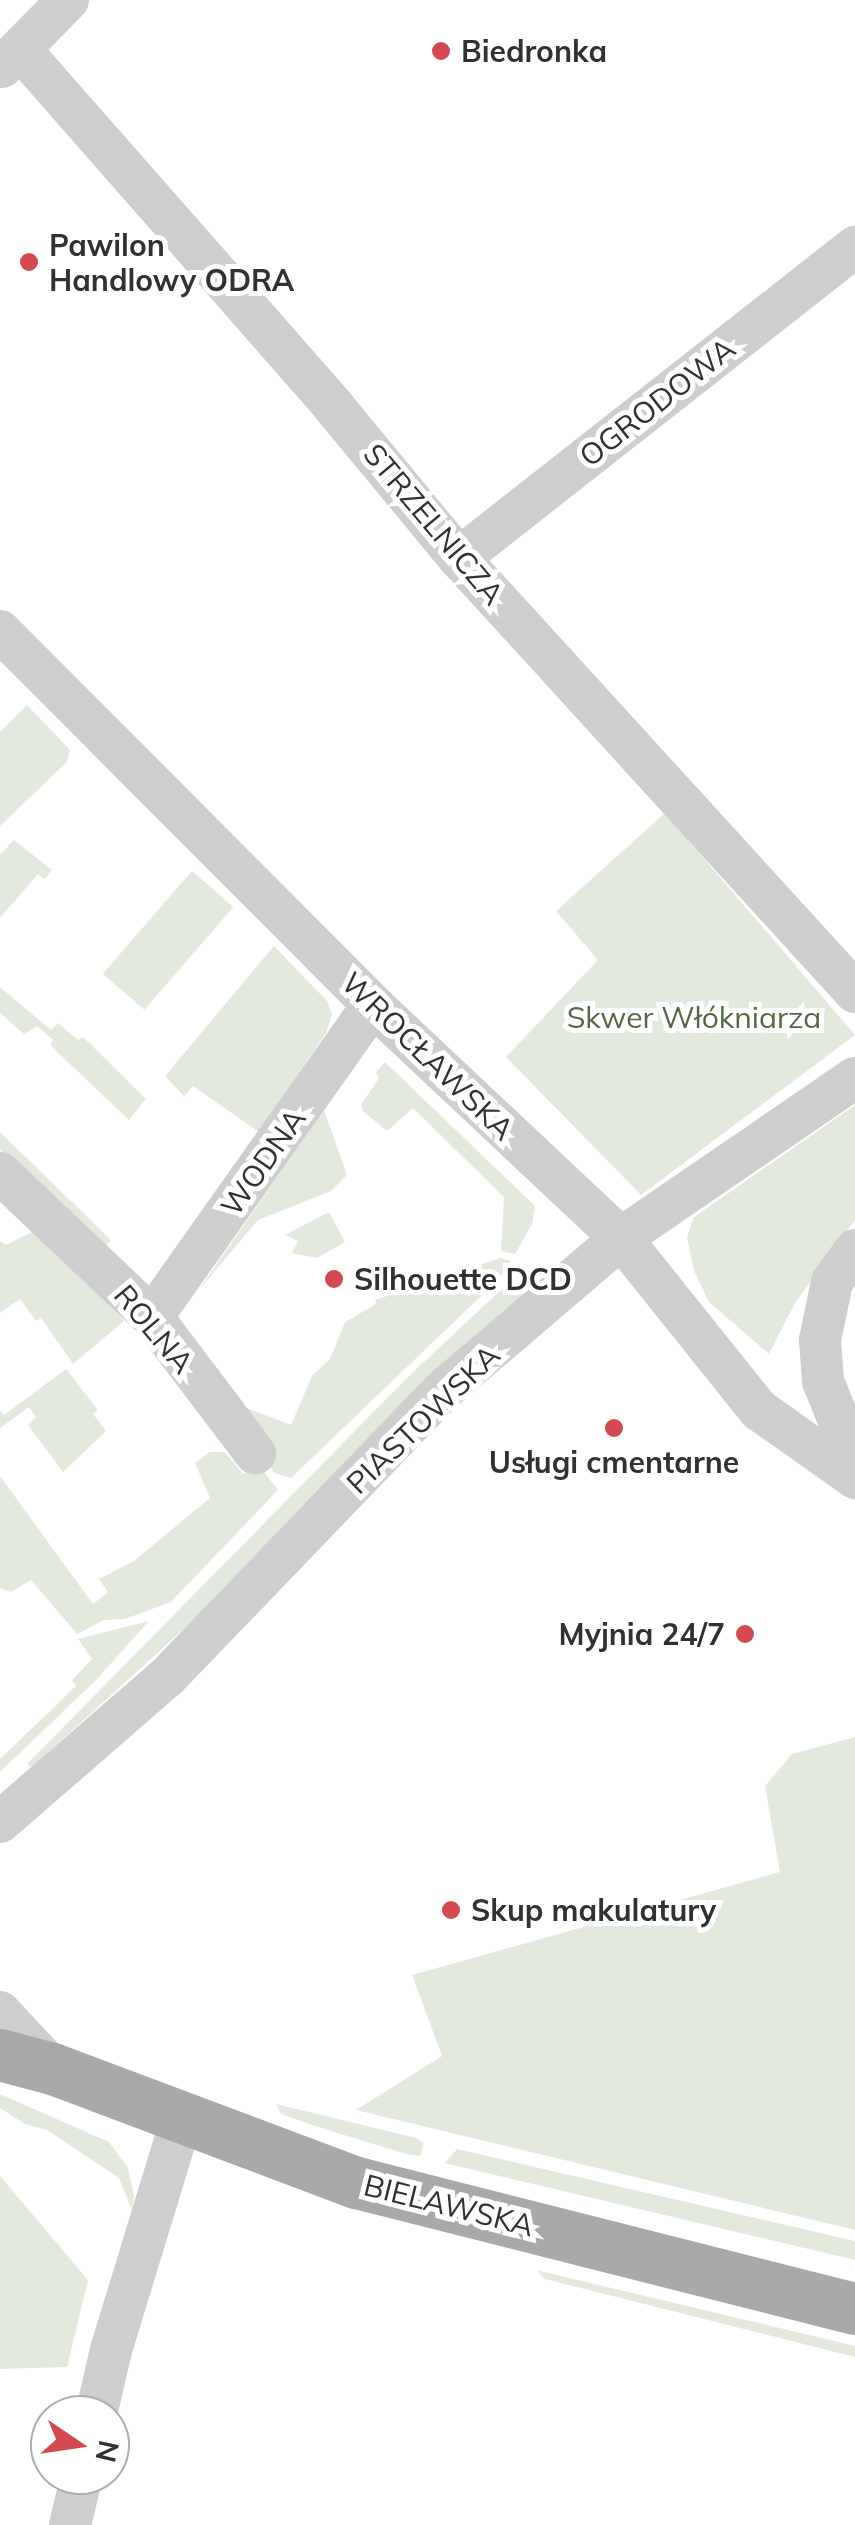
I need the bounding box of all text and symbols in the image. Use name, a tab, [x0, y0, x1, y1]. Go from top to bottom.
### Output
place label: Biedronka	[461, 33, 607, 69]
marker: Biedronka	[430, 40, 452, 62]
place label: Pawilon Handlowy ODRA	[49, 227, 294, 298]
marker: Pawilon Handlowy ODRA	[18, 251, 40, 273]
street label: OGRODOWA	[572, 330, 742, 474]
street label: STRZELNICZA	[356, 436, 512, 612]
street label: WROCŁAWSKA	[334, 965, 522, 1147]
park label: Skwer Włókniarza	[567, 999, 821, 1035]
street label: WODNA	[213, 1101, 313, 1223]
place label: Silhouette DCD	[354, 1261, 572, 1297]
marker: Silhouette DCD	[323, 1268, 345, 1290]
street label: ROLNA	[107, 1277, 201, 1381]
street label: PIASTOWSKA	[339, 1337, 507, 1501]
marker: Usługi cmentarne	[603, 1417, 625, 1439]
place label: Usługi cmentarne	[489, 1444, 739, 1480]
place label: Myjnia 24/7	[559, 1616, 725, 1652]
marker: Myjnia 24/7	[734, 1623, 756, 1645]
place label: Skup makulatury	[471, 1892, 716, 1928]
marker: Skup makulatury	[440, 1899, 462, 1921]
street label: BIELAWSKA	[360, 2166, 538, 2244]
north arrow	[30, 2395, 130, 2495]
text: N	[88, 2437, 127, 2466]

